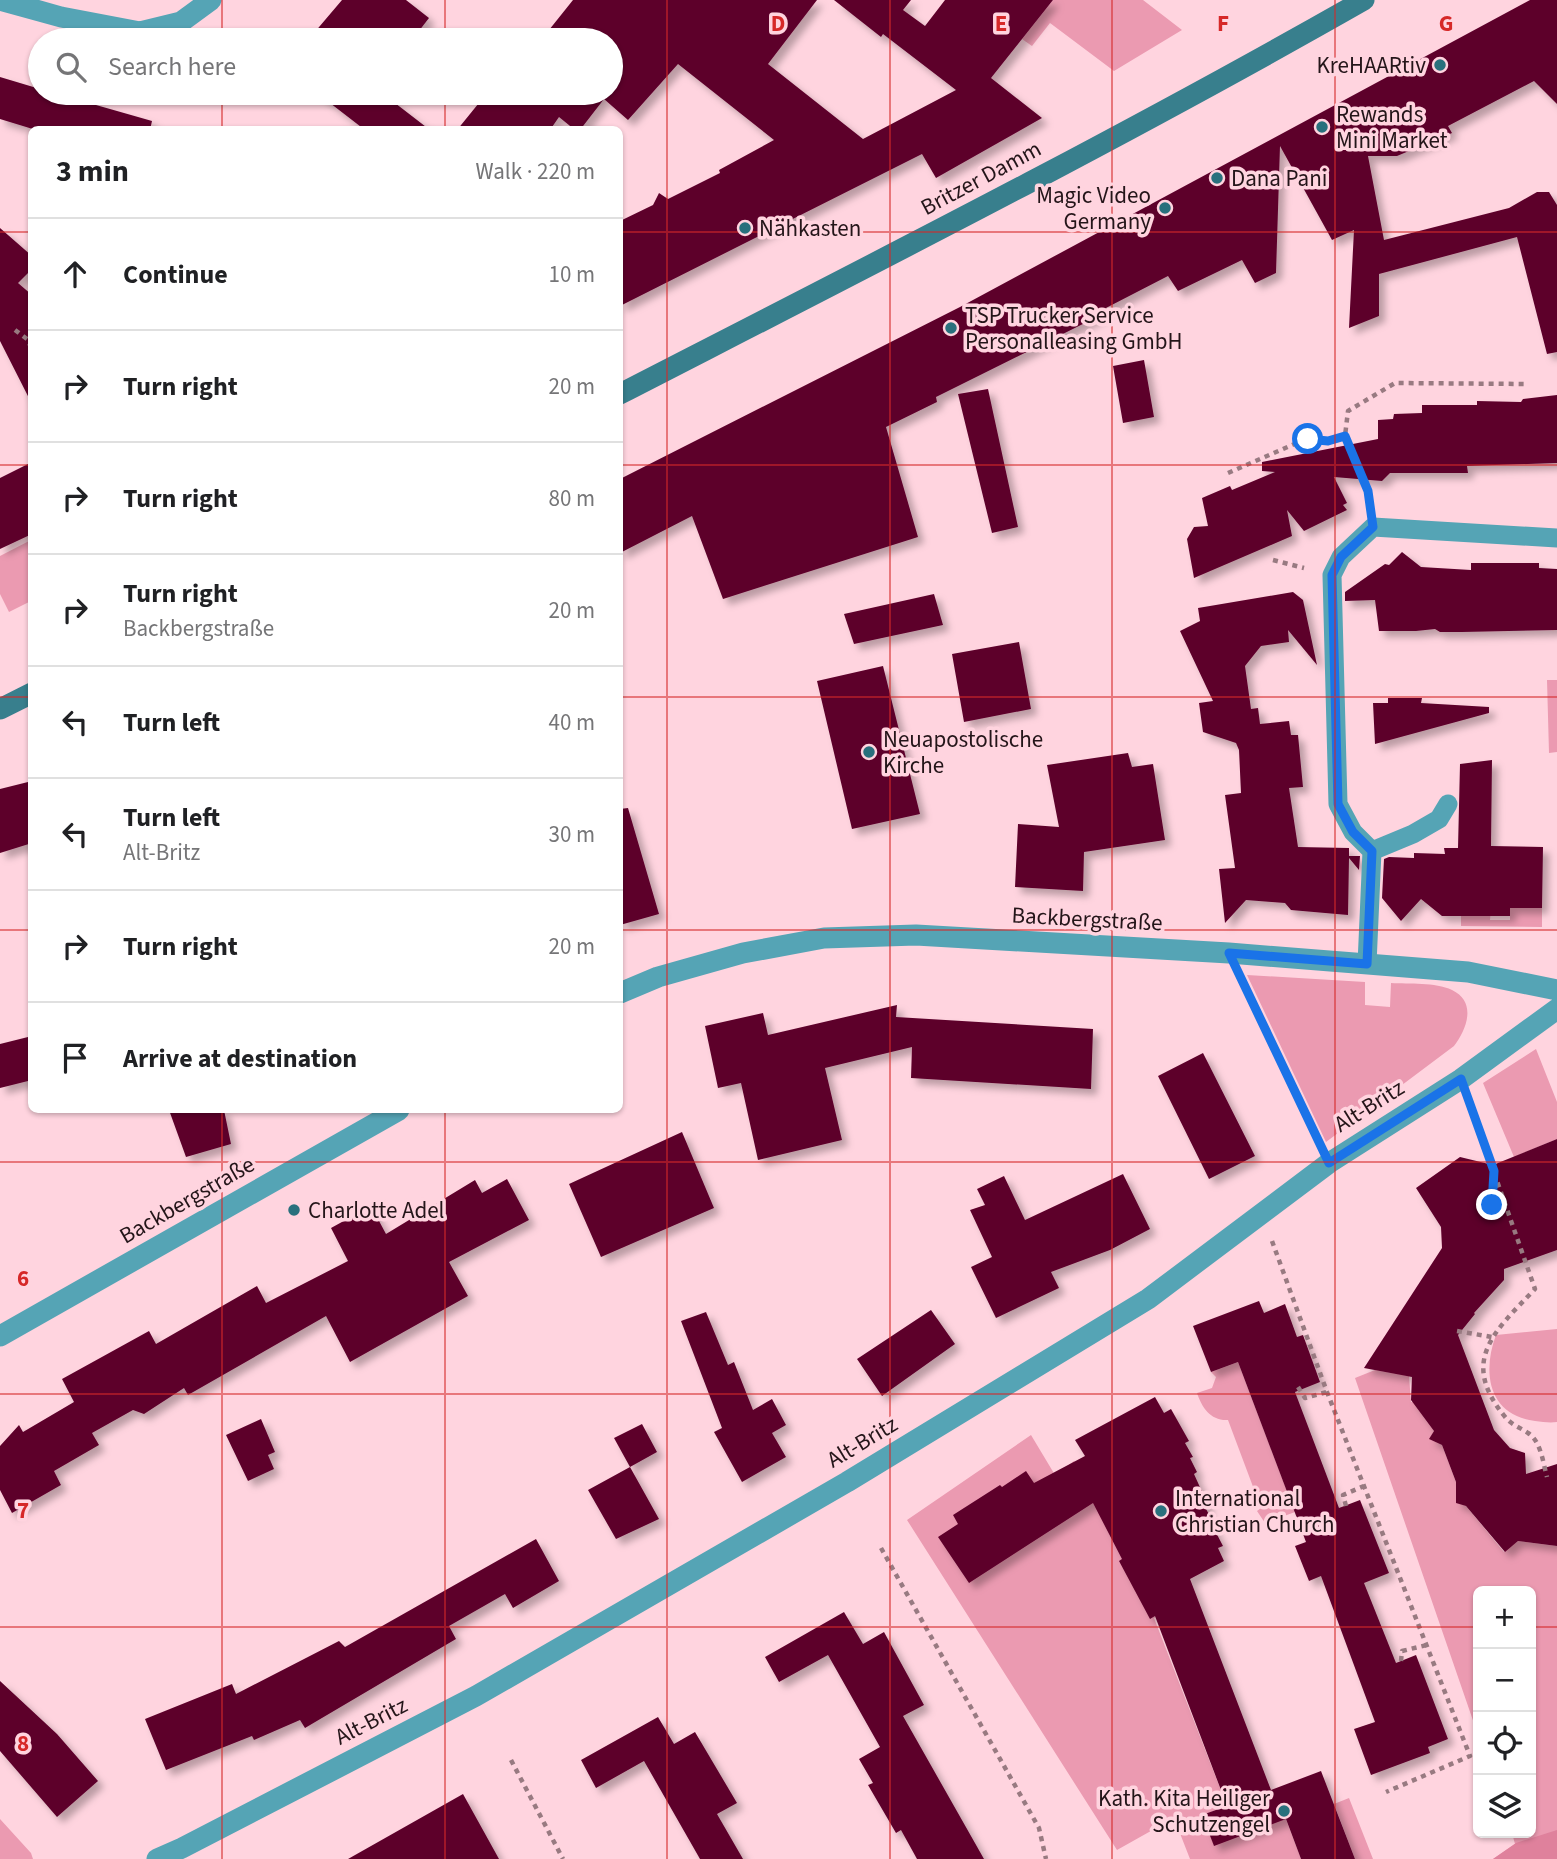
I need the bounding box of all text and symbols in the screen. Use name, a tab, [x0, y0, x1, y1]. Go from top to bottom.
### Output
text: D	[771, 7, 785, 40]
text: E	[995, 7, 1007, 40]
text: F	[1217, 7, 1229, 40]
text: G	[1439, 7, 1453, 40]
search box	[28, 28, 623, 105]
icon: search	[52, 48, 90, 86]
text: Search here	[108, 48, 236, 85]
place label: KreHAARtiv	[1316, 49, 1426, 82]
marker: KreHAARtiv	[1432, 57, 1448, 73]
place label: Rewands Mini Market	[1336, 98, 1448, 157]
marker: Rewands Mini Market	[1314, 119, 1330, 135]
street label: Britzer Damm	[915, 132, 1047, 224]
text: 3 min	[56, 150, 129, 193]
text: Walk · 220 m	[476, 155, 595, 188]
place label: Dana Pani	[1231, 162, 1327, 195]
marker: Dana Pani	[1209, 170, 1225, 186]
place label: Magic Video Germany	[1036, 179, 1151, 238]
marker: Magic Video Germany	[1157, 200, 1173, 216]
place label: Nähkasten	[759, 212, 861, 245]
marker: Nähkasten	[737, 220, 753, 236]
icon: ahead	[56, 255, 94, 293]
text: Continue	[123, 256, 228, 293]
text: 10 m	[548, 258, 595, 291]
place label: TSP Trucker Service Personalleasing GmbH	[965, 299, 1183, 358]
marker: TSP Trucker Service Personalleasing GmbH	[943, 320, 959, 336]
icon: right	[56, 367, 94, 405]
text: Turn right	[123, 368, 238, 405]
text: 20 m	[548, 370, 595, 403]
route start	[1292, 423, 1323, 454]
icon: right	[56, 479, 94, 517]
text: Turn right	[123, 480, 238, 517]
text: 80 m	[548, 482, 595, 515]
text: Turn right	[123, 575, 238, 612]
icon: right	[56, 591, 94, 629]
text: 20 m	[548, 594, 595, 627]
text: Backbergstraße	[123, 612, 274, 645]
icon: left	[56, 703, 94, 741]
text: Turn left	[123, 704, 220, 741]
text: 40 m	[548, 706, 595, 739]
place label: Neuapostolische Kirche	[883, 723, 1043, 782]
marker: Neuapostolische Kirche	[861, 744, 877, 760]
text: Turn left	[123, 799, 220, 836]
icon: left	[56, 815, 94, 853]
text: 30 m	[548, 818, 595, 851]
text: Alt-Britz	[123, 836, 200, 869]
street label: Backbergstraße	[1011, 899, 1163, 939]
icon: right	[56, 927, 94, 965]
text: Turn right	[123, 928, 238, 965]
text: 20 m	[548, 930, 595, 963]
icon: arrive	[56, 1039, 94, 1077]
text: Arrive at destination	[123, 1040, 357, 1077]
street label: Alt-Britz	[1327, 1071, 1411, 1141]
street label: Backbergstraße	[113, 1148, 261, 1252]
route end	[1476, 1189, 1507, 1220]
place label: Charlotte Adel	[308, 1194, 444, 1227]
marker: Charlotte Adel	[286, 1202, 302, 1218]
text: 6	[17, 1262, 29, 1295]
street label: Alt-Britz	[820, 1408, 904, 1476]
place label: International Christian Church	[1175, 1482, 1335, 1541]
text: 7	[17, 1494, 29, 1527]
marker: International Christian Church	[1153, 1503, 1169, 1519]
map controls	[1473, 1586, 1536, 1838]
button: +	[1473, 1586, 1536, 1649]
button: −	[1473, 1649, 1536, 1712]
street label: Alt-Britz	[329, 1689, 413, 1753]
button: locate	[1473, 1712, 1536, 1775]
text: 8	[17, 1727, 29, 1760]
button: layers	[1473, 1775, 1536, 1838]
place label: Kath. Kita Heiliger Schutzengel	[1098, 1782, 1271, 1841]
marker: Kath. Kita Heiliger Schutzengel	[1276, 1803, 1292, 1819]

